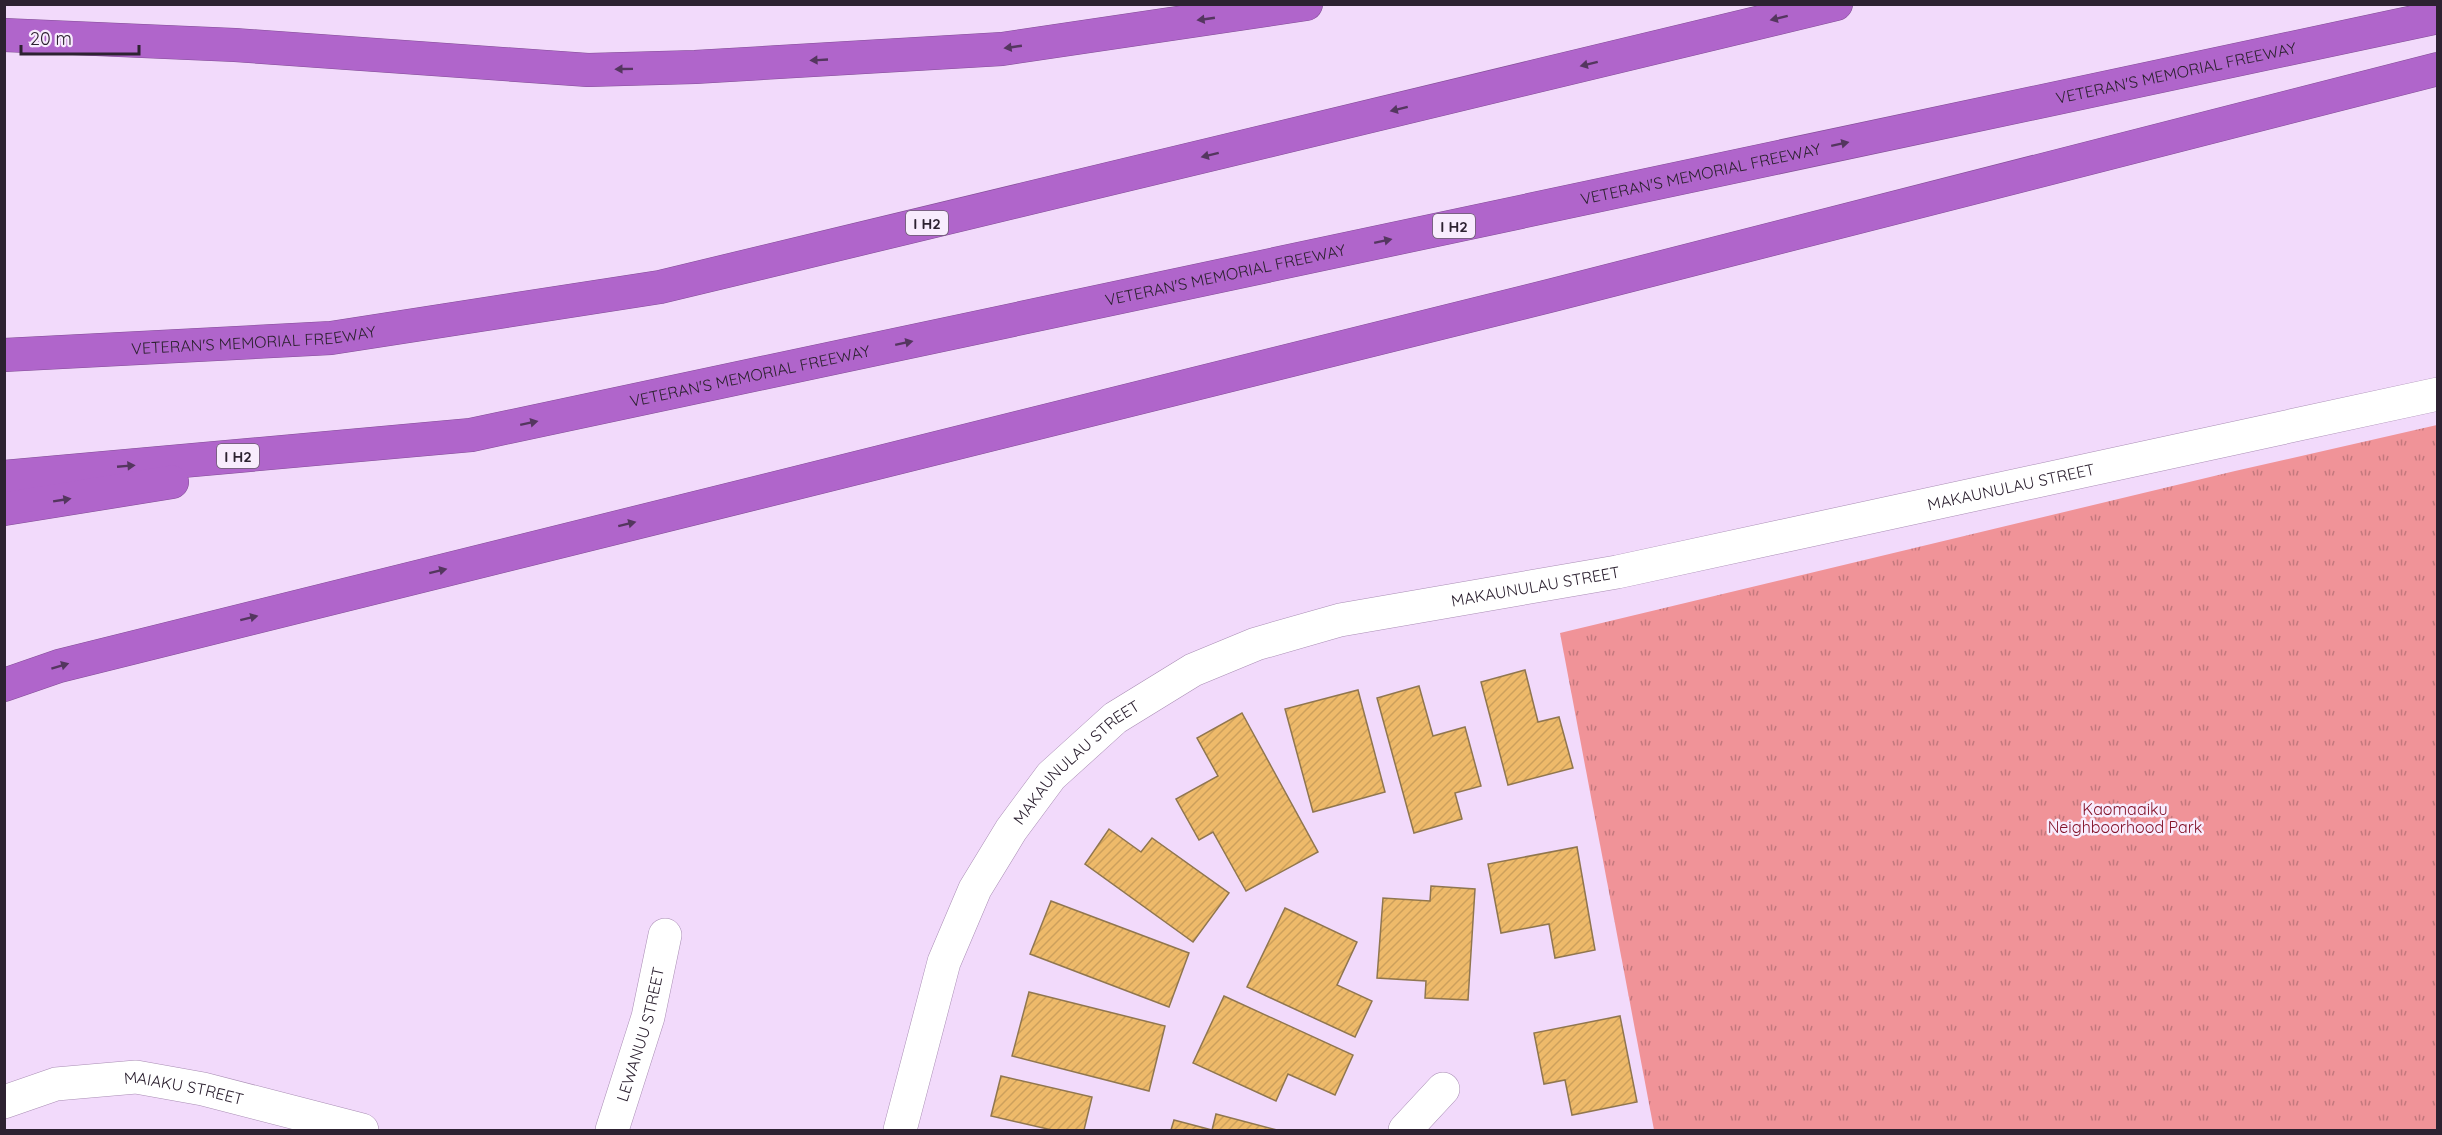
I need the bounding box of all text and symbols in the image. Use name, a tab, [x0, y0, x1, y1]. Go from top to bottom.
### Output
one-way arrow	[1769, 14, 1788, 24]
one-way arrow	[1197, 15, 1216, 24]
scale bar	[21, 18, 140, 56]
text: 20 m	[30, 27, 72, 50]
street label: VETERAN'S MEMORIAL FREEWAY	[2054, 37, 2298, 108]
one-way arrow	[1004, 43, 1023, 52]
one-way arrow	[809, 55, 828, 65]
one-way arrow	[1580, 59, 1598, 69]
one-way arrow	[614, 64, 633, 74]
one-way arrow	[1390, 105, 1409, 115]
street label: VETERAN'S MEMORIAL FREEWAY	[1579, 138, 1823, 209]
one-way arrow	[1831, 139, 1850, 148]
one-way arrow	[1201, 150, 1219, 160]
road number: I H2	[906, 211, 948, 235]
road number: I H2	[1433, 214, 1475, 238]
one-way arrow	[1373, 236, 1392, 246]
street label: VETERAN'S MEMORIAL FREEWAY	[1103, 239, 1347, 310]
street label: VETERAN'S MEMORIAL FREEWAY	[131, 321, 377, 358]
one-way arrow	[895, 338, 914, 347]
street label: VETERAN'S MEMORIAL FREEWAY	[628, 340, 872, 411]
one-way arrow	[519, 418, 538, 427]
road number: I H2	[217, 444, 259, 468]
street label: MAKAUNULAU STREET	[1925, 459, 2097, 514]
one-way arrow	[116, 461, 135, 471]
one-way arrow	[53, 495, 72, 504]
one-way arrow	[618, 518, 636, 528]
street label: MAKAUNULAU STREET	[1449, 562, 1622, 611]
one-way arrow	[429, 565, 447, 575]
one-way arrow	[240, 613, 258, 622]
one-way arrow	[51, 661, 69, 670]
street label: MAKAUNULAU STREET	[1009, 695, 1143, 828]
park label: Kaomaaiku Neighboorhood Park	[2048, 799, 2202, 837]
street label: LEWANUU STREET	[612, 965, 668, 1104]
street label: MAIAKU STREET	[123, 1067, 246, 1109]

